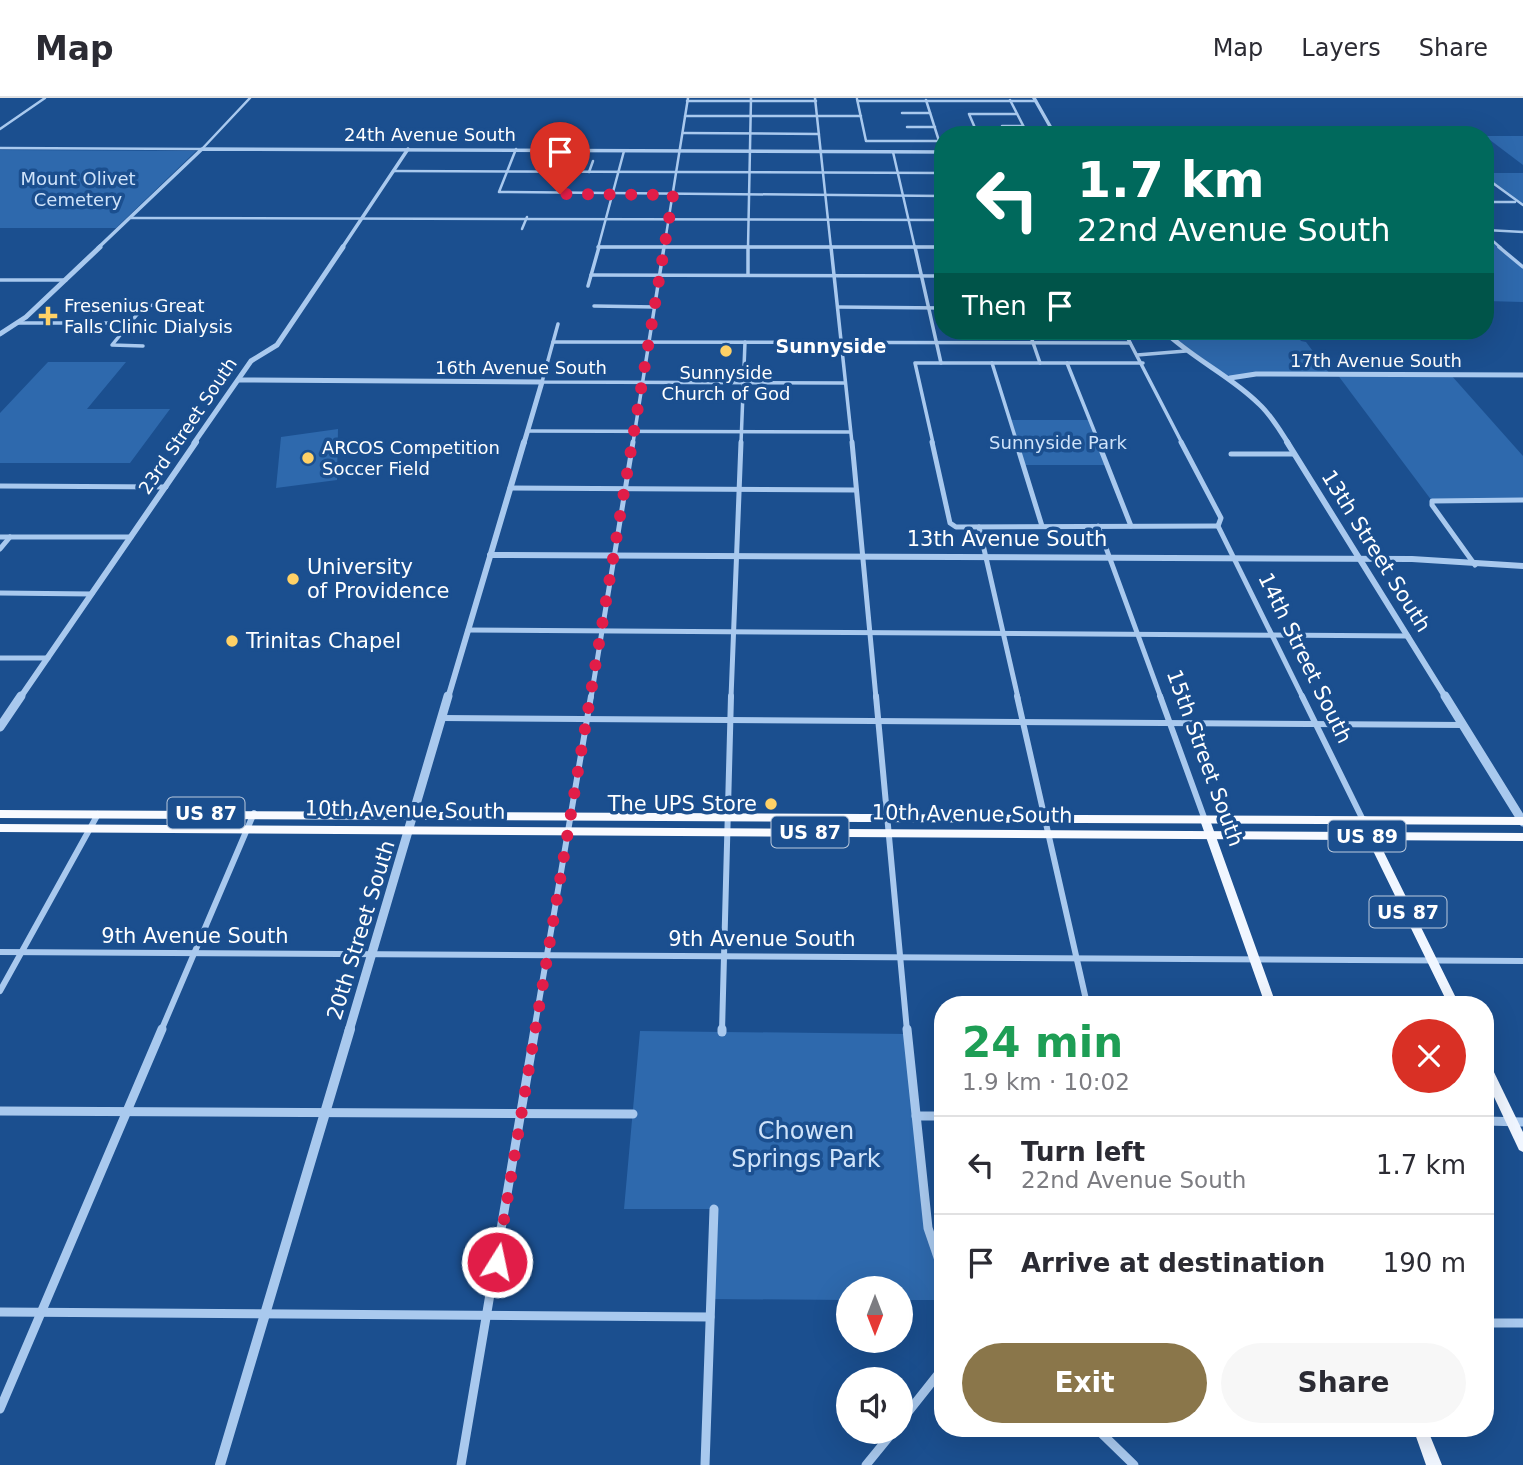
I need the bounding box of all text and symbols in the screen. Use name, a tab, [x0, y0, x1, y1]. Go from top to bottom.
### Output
text: Map	[35, 29, 114, 68]
text: Map	[1213, 34, 1263, 62]
text: Layers	[1301, 34, 1381, 62]
text: Share	[1419, 34, 1488, 62]
pin	[530, 122, 590, 194]
street label: 24th Avenue South	[344, 124, 516, 145]
icon: arrive	[541, 133, 579, 171]
text: 1.7 km	[1077, 152, 1265, 209]
icon: left	[962, 154, 1053, 245]
park label: Mount Olivet Cemetery	[20, 168, 136, 210]
text: 22nd Avenue South	[1077, 211, 1391, 249]
icon: arrive	[1041, 287, 1079, 325]
text: Then	[962, 291, 1027, 321]
place label: Fresenius Great Falls Clinic Dialysis	[64, 295, 233, 337]
marker: Fresenius Great Falls Clinic Dialysis	[38, 306, 58, 326]
district label: Sunnyside	[776, 335, 886, 357]
marker: Sunnyside Church of God	[718, 343, 734, 359]
street label: 17th Avenue South	[1290, 350, 1462, 371]
street label: 23rd Street South	[134, 354, 241, 498]
street label: 16th Avenue South	[435, 357, 607, 378]
place label: Sunnyside Church of God	[662, 362, 790, 404]
park label: Sunnyside Park	[989, 432, 1127, 453]
place label: ARCOS Competition Soccer Field	[322, 437, 500, 479]
marker: ARCOS Competition Soccer Field	[300, 450, 316, 466]
street label: 13th Street South	[1316, 466, 1436, 636]
street label: 13th Avenue South	[907, 527, 1107, 551]
place label: University of Providence	[307, 555, 450, 603]
street label: 14th Street South	[1253, 569, 1357, 747]
marker: University of Providence	[285, 571, 301, 587]
place label: Trinitas Chapel	[245, 629, 401, 653]
marker: Trinitas Chapel	[224, 633, 240, 649]
street label: 15th Street South	[1162, 666, 1248, 850]
place label: The UPS Store	[607, 792, 757, 816]
street label: 10th Avenue South	[304, 796, 506, 824]
marker: The UPS Store	[763, 796, 779, 812]
road number: US 87	[168, 798, 244, 828]
street label: 10th Avenue South	[871, 800, 1073, 828]
road number: US 87	[772, 817, 848, 848]
road number: US 89	[1328, 820, 1406, 852]
street label: 20th Street South	[322, 837, 400, 1023]
road number: US 87	[1370, 897, 1446, 928]
street label: 9th Avenue South	[101, 924, 289, 948]
street label: 9th Avenue South	[668, 927, 856, 951]
text: 24 min	[962, 1018, 1123, 1067]
button: close	[1392, 1019, 1466, 1093]
text: 1.9 km · 10:02	[962, 1069, 1130, 1095]
park label: Chowen Springs Park	[731, 1117, 881, 1173]
text: Turn left	[1021, 1137, 1145, 1167]
icon: left	[962, 1146, 1000, 1184]
text: 1.7 km	[1376, 1150, 1466, 1180]
text: 22nd Avenue South	[1021, 1167, 1246, 1193]
position arrow	[460, 1225, 534, 1299]
icon: arrive	[962, 1244, 1000, 1282]
text: Arrive at destination	[1021, 1248, 1325, 1278]
text: 190 m	[1383, 1248, 1466, 1278]
north arrow	[836, 1276, 914, 1353]
map controls	[836, 1276, 913, 1444]
button: Exit	[962, 1343, 1207, 1423]
button: Share	[1221, 1343, 1466, 1423]
button: sound	[836, 1367, 913, 1444]

